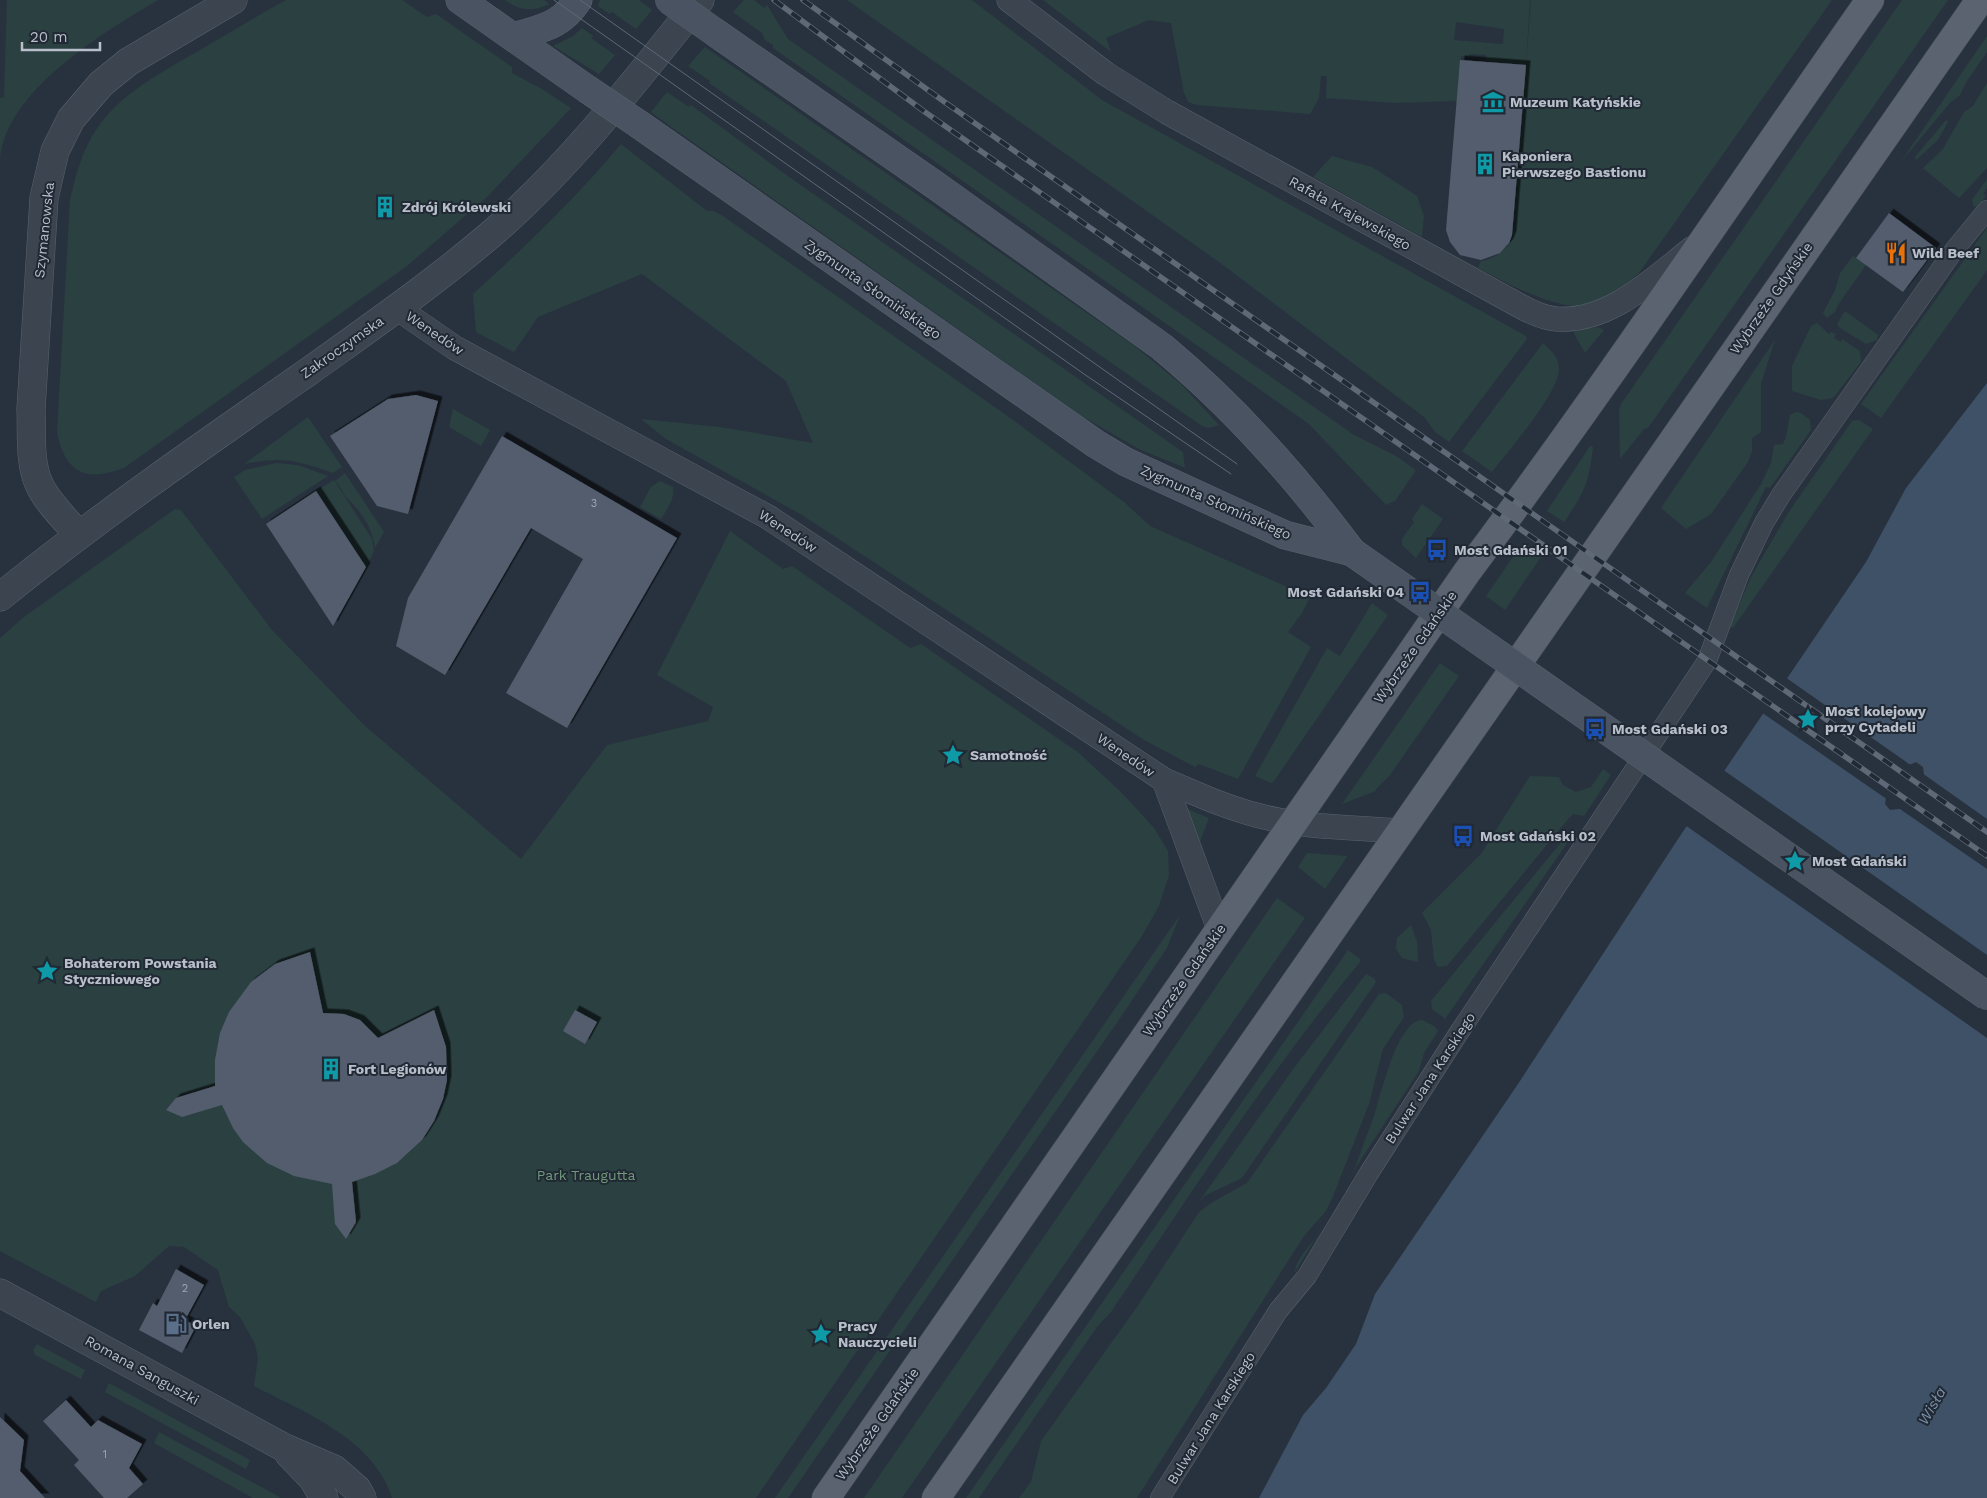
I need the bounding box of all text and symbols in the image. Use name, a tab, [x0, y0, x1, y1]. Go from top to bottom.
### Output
scale bar	[22, 20, 100, 52]
text: 20 m	[30, 28, 68, 46]
museum icon: Muzeum Katyńskie	[1480, 89, 1506, 115]
place label: Muzeum Katyńskie	[1510, 94, 1641, 110]
place label: Kaponiera Pierwszego Bastionu	[1502, 148, 1646, 180]
building icon: Kaponiera Pierwszego Bastionu	[1472, 151, 1498, 177]
street label: Rafała Krajewskiego	[1286, 173, 1414, 253]
street label: Szymanowska	[31, 181, 57, 279]
building icon: Zdrój Królewski	[372, 194, 398, 220]
place label: Zdrój Królewski	[402, 199, 511, 215]
street label: Zygmunta Słomińskiego	[802, 236, 944, 342]
street label: Wybrzeże Gdyńskie	[1726, 239, 1816, 357]
restaurant icon: Wild Beef	[1883, 240, 1909, 266]
place label: Wild Beef	[1912, 245, 1979, 261]
street label: Wenedów	[403, 308, 467, 358]
street label: Zakroczymska	[297, 312, 387, 382]
street label: Zygmunta Słomińskiego	[1138, 462, 1294, 542]
house number: 3	[591, 497, 597, 510]
street label: Wenedów	[756, 506, 820, 556]
bus stop icon: Most Gdański 01	[1424, 537, 1450, 563]
place label: Most Gdański 01	[1454, 542, 1568, 558]
bus stop icon: Most Gdański 04	[1407, 579, 1433, 605]
place label: Most Gdański 04	[1287, 584, 1404, 600]
street label: Wybrzeże Gdańskie	[1370, 588, 1460, 706]
place label: Most kolejowy przy Cytadeli	[1825, 703, 1926, 735]
place icon: Most kolejowy przy Cytadeli	[1795, 706, 1821, 732]
bus stop icon: Most Gdański 03	[1582, 716, 1608, 742]
place label: Most Gdański 03	[1612, 721, 1728, 737]
street label: Wenedów	[1094, 730, 1158, 780]
place icon: Samotność	[940, 742, 966, 768]
place label: Samotność	[970, 747, 1047, 763]
bus stop icon: Most Gdański 02	[1450, 823, 1476, 849]
place label: Most Gdański 02	[1480, 828, 1596, 844]
place icon: Most Gdański	[1782, 848, 1808, 874]
place label: Most Gdański	[1812, 853, 1907, 869]
street label: Wybrzeże Gdańskie	[1139, 921, 1229, 1039]
place label: Bohaterom Powstania Styczniowego	[64, 955, 218, 987]
place icon: Bohaterom Powstania Styczniowego	[34, 958, 60, 984]
street label: Bulwar Jana Karskiego	[1382, 1009, 1478, 1147]
building icon: Fort Legionów	[318, 1056, 344, 1082]
place label: Fort Legionów	[348, 1061, 447, 1077]
park label: Park Traugutta	[537, 1167, 635, 1183]
house number: 2	[182, 1282, 188, 1295]
fuel station icon: Orlen	[163, 1311, 189, 1337]
place label: Orlen	[192, 1316, 230, 1332]
place label: Pracy Nauczycieli	[838, 1318, 917, 1350]
place icon: Pracy Nauczycieli	[808, 1321, 834, 1347]
street label: Romana Sanguszki	[82, 1332, 202, 1408]
street label: Bulwar Jana Karskiego	[1164, 1349, 1258, 1487]
street label: Wybrzeże Gdańskie	[832, 1365, 922, 1483]
water label: Wisła	[1914, 1384, 1950, 1428]
house number: 1	[103, 1448, 107, 1461]

